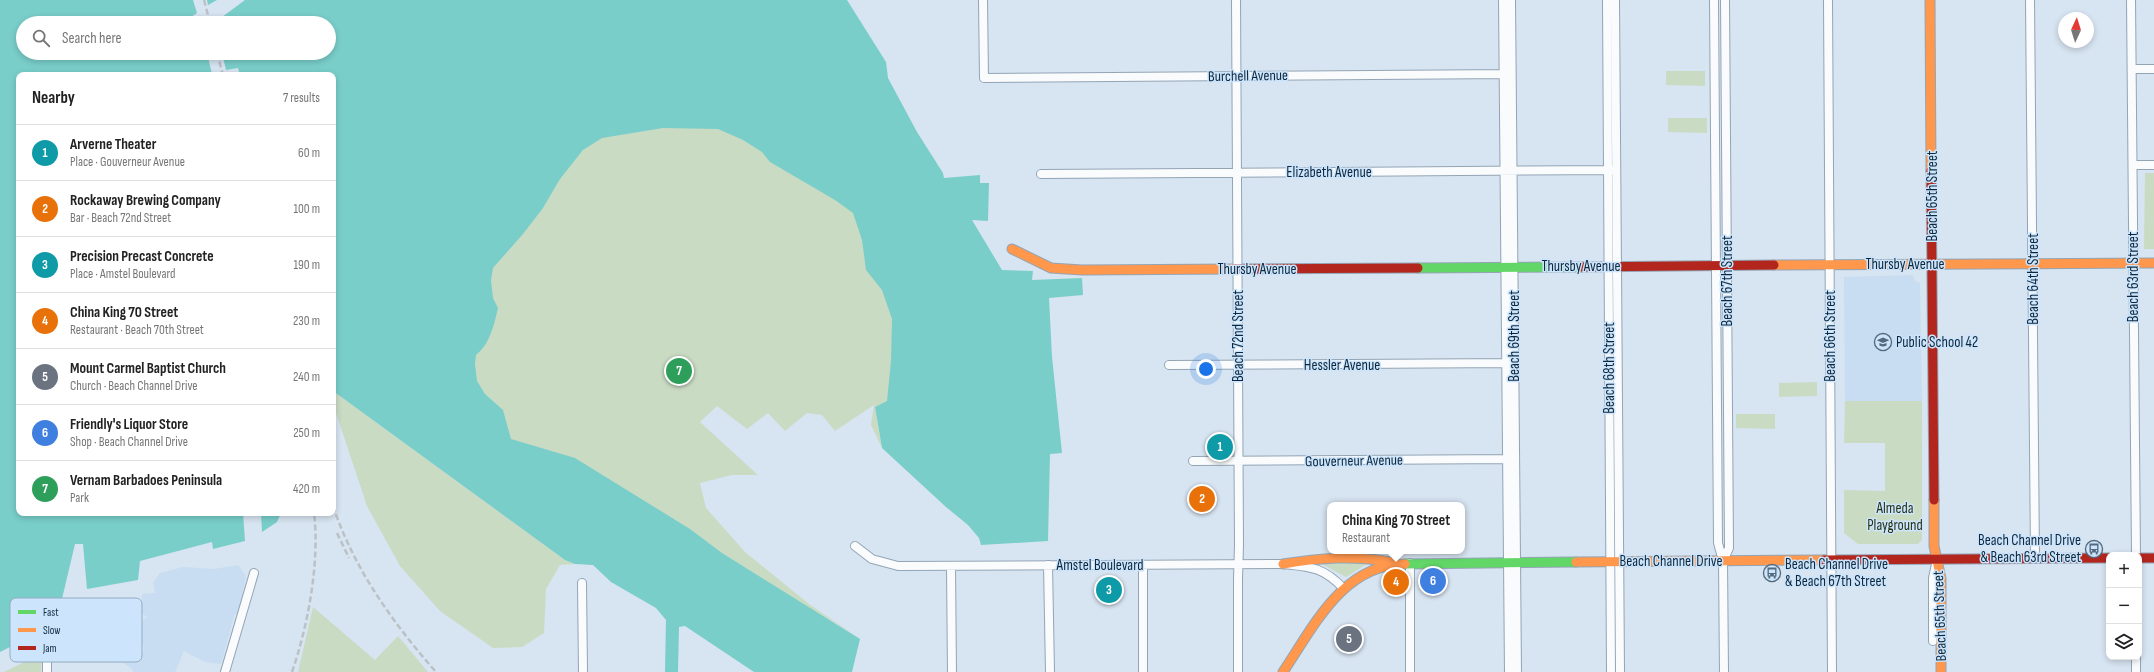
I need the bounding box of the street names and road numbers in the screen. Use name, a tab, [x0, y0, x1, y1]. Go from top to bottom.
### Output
street label: Burchell Avenue	[1208, 66, 1288, 86]
street label: Beach 65th Street	[1923, 150, 1942, 241]
street label: Elizabeth Avenue	[1286, 163, 1372, 182]
street label: Beach 63rd Street	[2124, 231, 2143, 322]
street label: Beach 64th Street	[2024, 233, 2043, 325]
street label: Beach 67th Street	[1718, 235, 1737, 327]
street label: Thursby Avenue	[1865, 255, 1945, 274]
street label: Thursby Avenue	[1541, 257, 1621, 276]
street label: Thursby Avenue	[1217, 260, 1297, 279]
street label: Beach 72nd Street	[1229, 290, 1248, 382]
street label: Beach 69th Street	[1505, 290, 1524, 382]
street label: Beach 66th Street	[1821, 290, 1840, 382]
street label: Beach 68th Street	[1600, 322, 1619, 414]
street label: Hessler Avenue	[1304, 356, 1380, 375]
street label: Gouverneur Avenue	[1305, 451, 1403, 471]
street label: Beach Channel Drive	[1620, 552, 1723, 571]
street label: Amstel Boulevard	[1056, 556, 1143, 575]
street label: Beach 65th Street	[1929, 570, 1951, 662]

